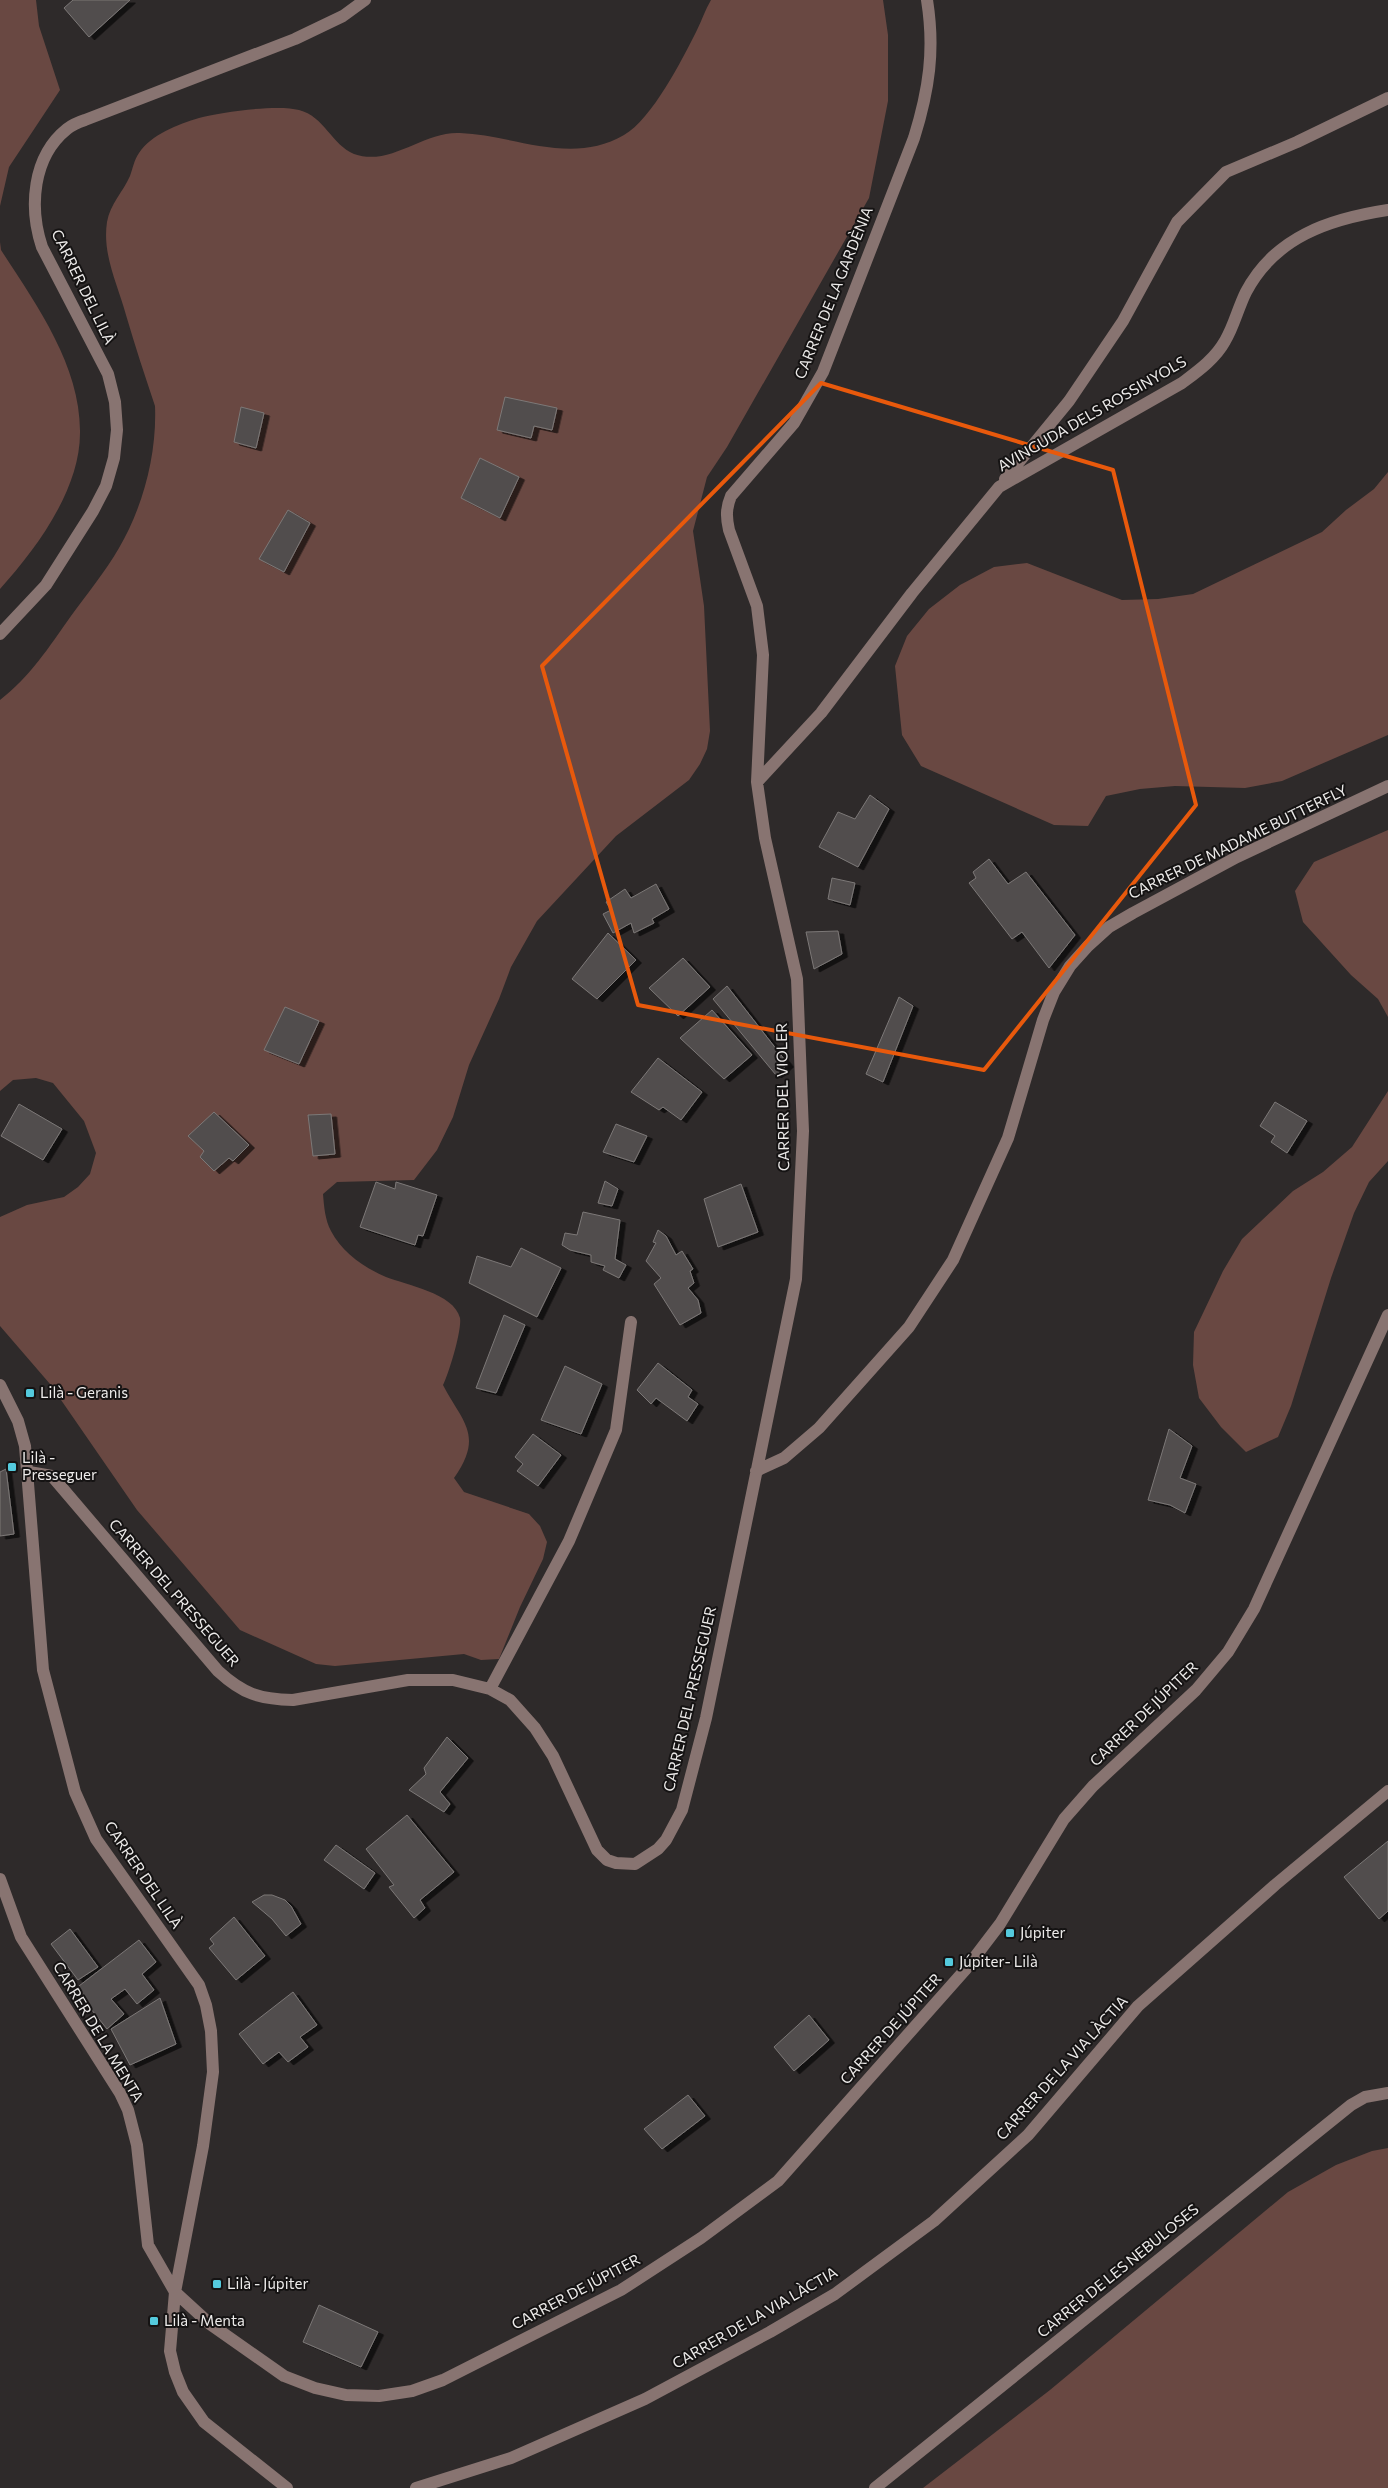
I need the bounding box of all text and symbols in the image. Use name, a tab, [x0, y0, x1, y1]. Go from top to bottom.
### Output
street label: CARRER DE LA GARDÈNIA	[789, 203, 876, 381]
street label: CARRER DEL LILÀ	[48, 226, 120, 347]
street label: AVINGUDA DELS ROSSINYOLS	[994, 351, 1189, 475]
street label: CARRER DE MADAME BUTTERFLY	[1125, 780, 1350, 902]
street label: CARRER DEL VIOLER	[772, 1023, 792, 1171]
place label: Lilà - Geranis	[40, 1383, 128, 1401]
marker: Lilà - Geranis	[24, 1387, 36, 1399]
place label: Lilà - Presseguer	[22, 1448, 97, 1483]
marker: Lilà - Presseguer	[6, 1461, 18, 1473]
street label: CARRER DEL PRESSEGUER	[106, 1515, 244, 1670]
street label: CARRER DEL PRESSEGUER	[659, 1604, 719, 1793]
street label: CARRER DE JÚPITER	[1085, 1656, 1201, 1769]
street label: CARRER DEL LILÀ	[101, 1817, 187, 1932]
place label: Júpiter	[1020, 1923, 1065, 1941]
marker: Júpiter	[1004, 1927, 1016, 1939]
place label: Júpiter- Lilà	[959, 1952, 1038, 1970]
marker: Júpiter- Lilà	[943, 1956, 955, 1968]
street label: CARRER DE LA MENTA	[50, 1958, 148, 2105]
street label: CARRER DE JÚPITER	[835, 1969, 945, 2087]
street label: CARRER DE LA VIA LÀCTIA	[991, 1991, 1131, 2143]
street label: CARRER DE LES NEBULOSES	[1033, 2199, 1202, 2341]
street label: CARRER DE JÚPITER	[508, 2249, 643, 2333]
street label: CARRER DE LA VIA LÀCTIA	[668, 2262, 840, 2372]
place label: Lilà - Júpiter	[227, 2274, 309, 2292]
marker: Lilà - Júpiter	[211, 2278, 223, 2290]
place label: Lilà - Menta	[164, 2311, 245, 2329]
marker: Lilà - Menta	[148, 2315, 160, 2327]

